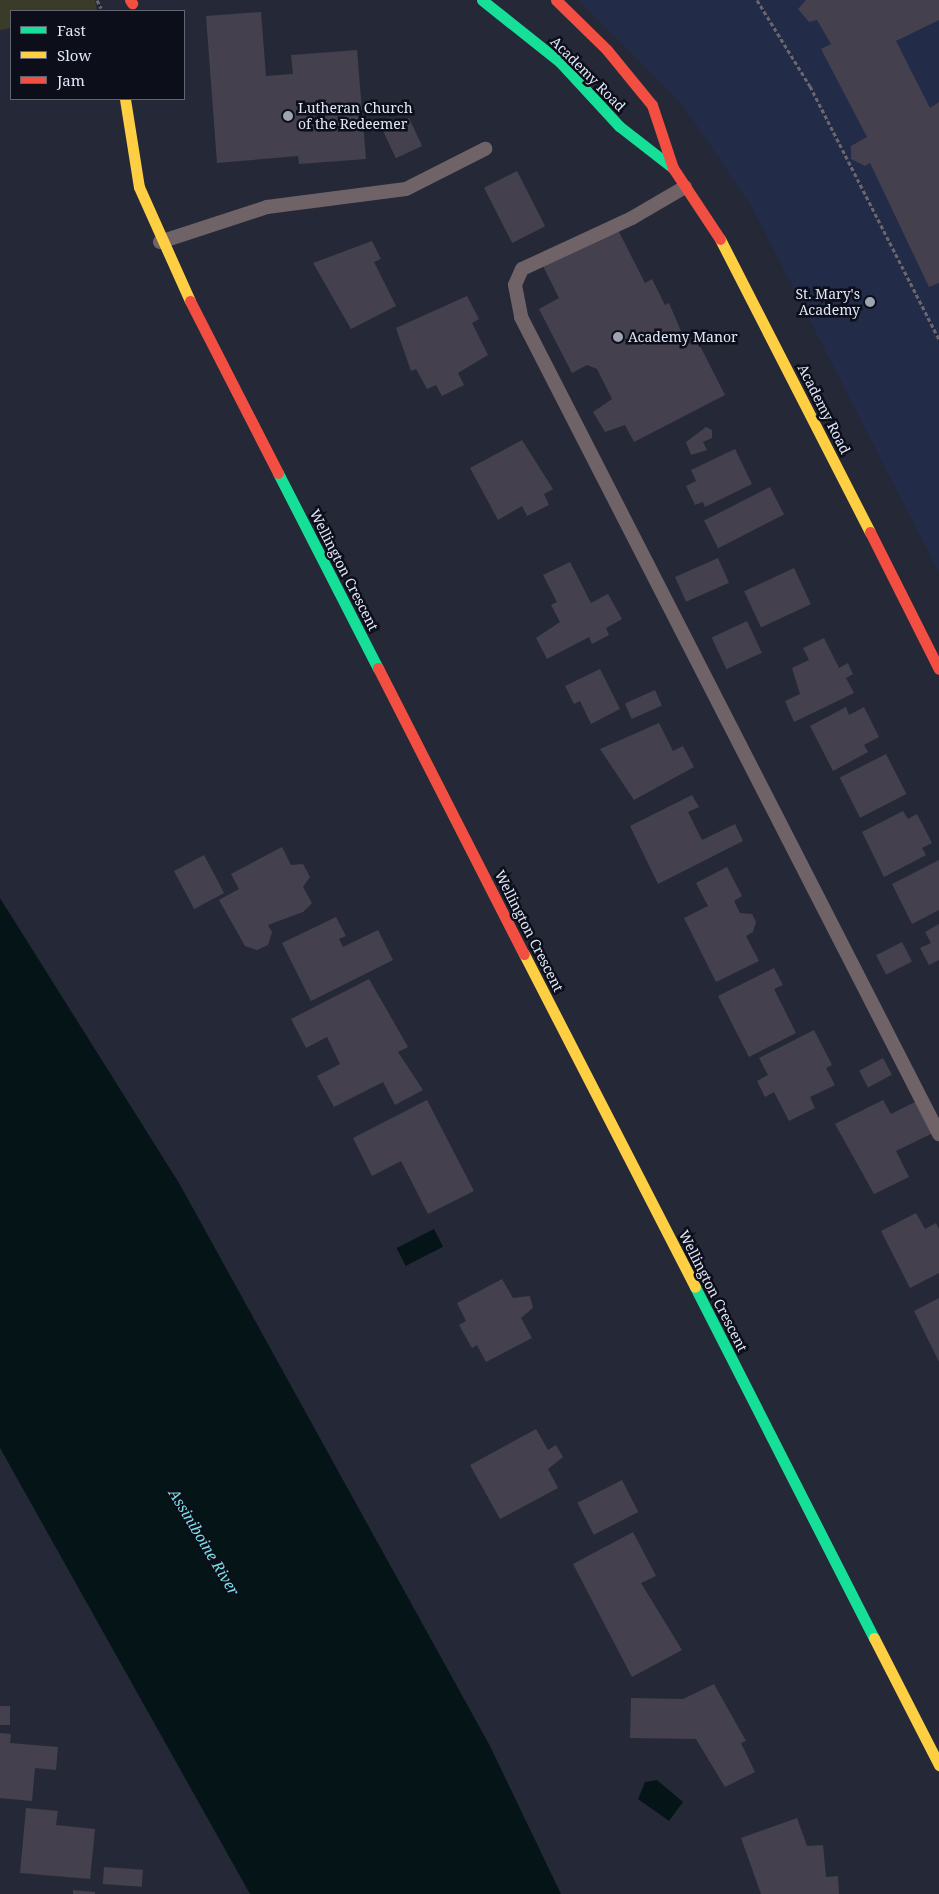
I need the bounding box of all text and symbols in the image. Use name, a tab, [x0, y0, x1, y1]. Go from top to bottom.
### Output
legend	[10, 10, 185, 100]
text: Fast	[57, 20, 86, 40]
street label: Academy Road	[547, 33, 629, 115]
text: Slow	[57, 45, 91, 65]
text: Jam	[57, 70, 85, 90]
place label: Lutheran Church of the Redeemer	[298, 100, 413, 132]
marker: Lutheran Church of the Redeemer	[282, 110, 294, 122]
place label: St. Mary's Academy	[795, 286, 860, 318]
marker: St. Mary's Academy	[864, 296, 876, 308]
place label: Academy Manor	[628, 329, 738, 345]
marker: Academy Manor	[612, 331, 624, 343]
street label: Academy Road	[794, 361, 854, 457]
street label: Wellington Crescent	[306, 506, 382, 634]
street label: Wellington Crescent	[491, 867, 567, 995]
street label: Wellington Crescent	[675, 1227, 751, 1355]
water label: Assiniboine River	[165, 1485, 243, 1599]

